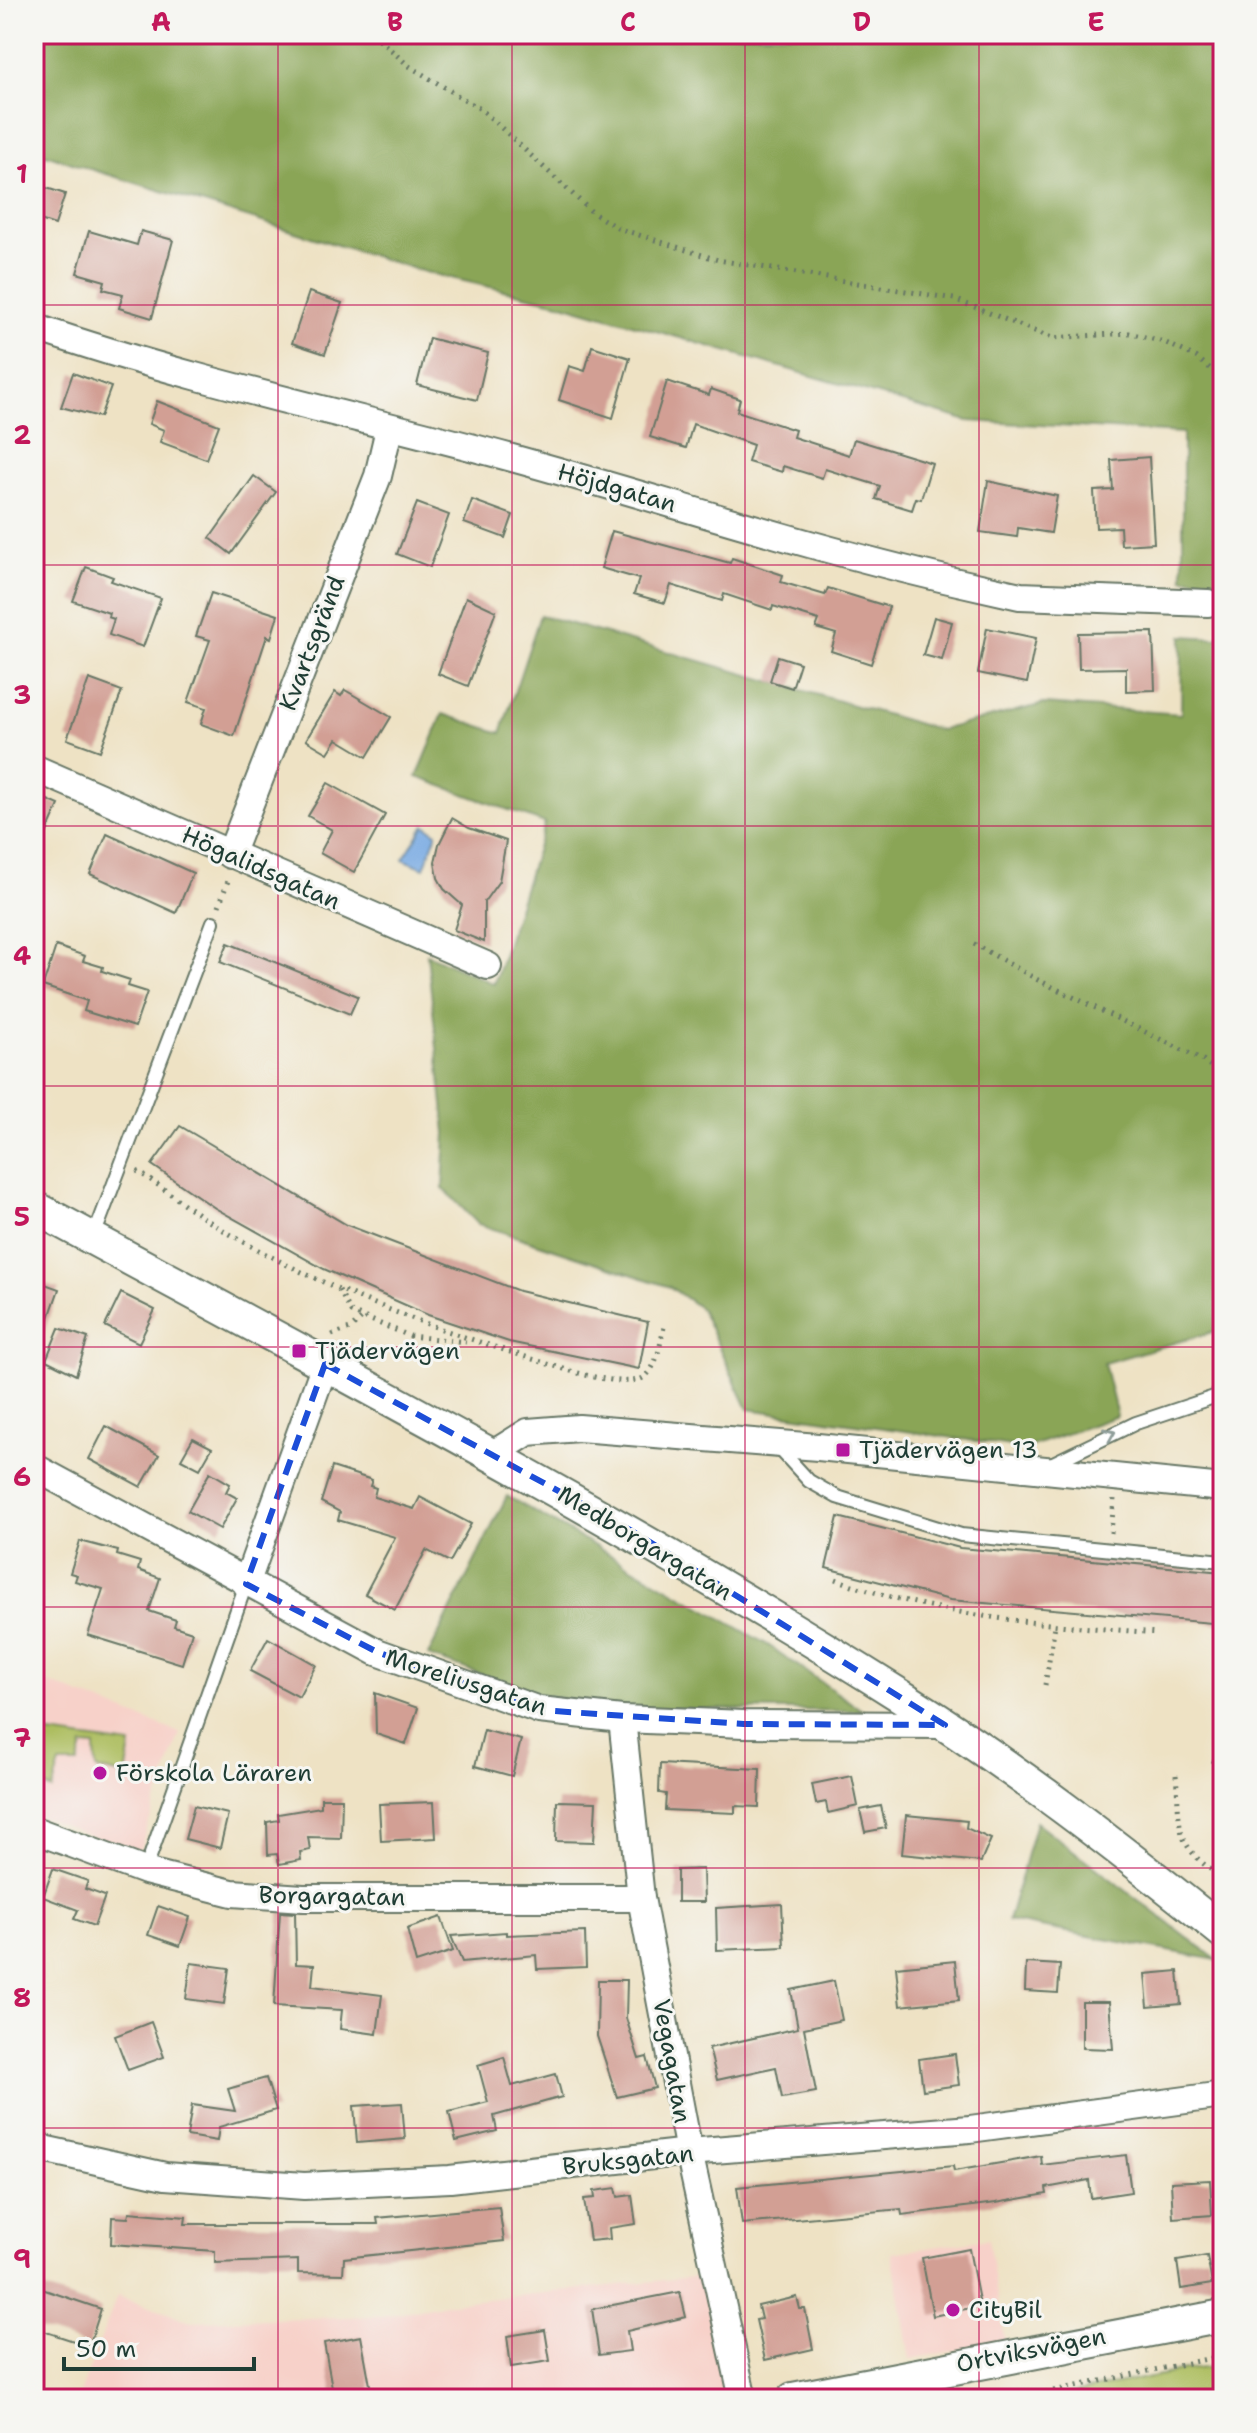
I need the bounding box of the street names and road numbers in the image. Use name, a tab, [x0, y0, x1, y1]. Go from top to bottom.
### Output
street label: Höjdgatan	[554, 456, 680, 520]
street label: Kvartsgränd	[272, 571, 352, 715]
street label: Högalidsgatan	[177, 819, 345, 917]
street label: Medborgargatan	[552, 1478, 738, 1608]
street label: Moreliusgatan	[381, 1641, 551, 1723]
street label: Borgargatan	[258, 1879, 406, 1913]
street label: Vegagatan	[645, 1996, 699, 2126]
street label: Bruksgatan	[561, 2137, 695, 2183]
street label: Ortviksvägen	[954, 2320, 1108, 2380]

